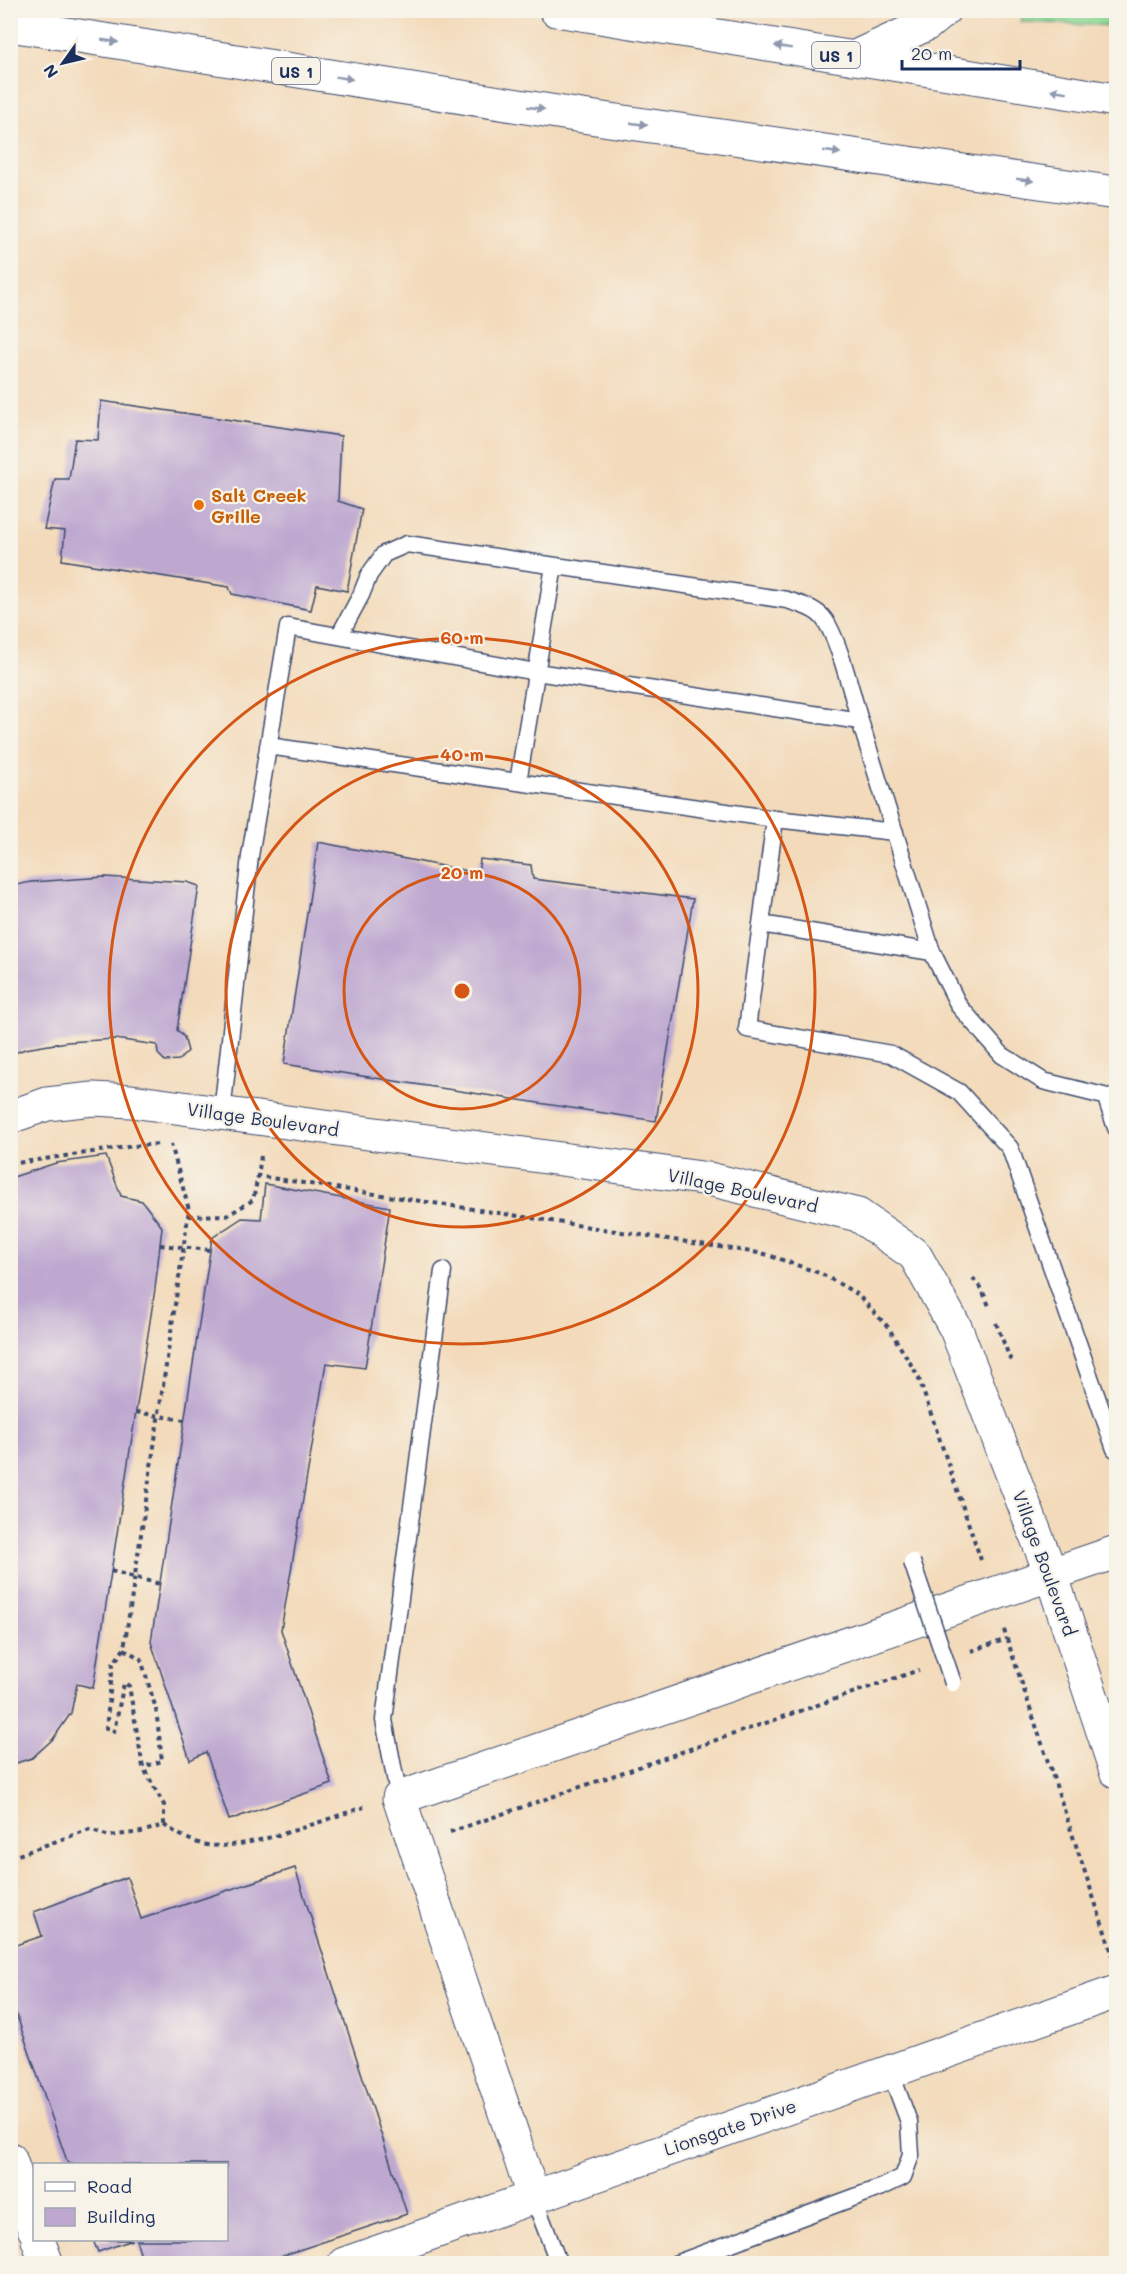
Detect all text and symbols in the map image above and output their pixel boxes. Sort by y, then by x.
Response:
north arrow [33,33,93,93]
scale bar [902,33,1020,71]
one-way arrow [100,37,119,46]
text: 20 m [911,41,952,65]
one-way arrow [774,42,793,51]
road number: US 1 [812,42,860,68]
road number: US 1 [272,58,320,84]
text: N [38,61,62,83]
one-way arrow [335,74,354,83]
one-way arrow [1049,86,1068,95]
one-way arrow [527,104,546,113]
one-way arrow [630,119,649,128]
one-way arrow [823,147,842,156]
one-way arrow [1016,175,1035,184]
place label: Salt Creek Grille [211,483,307,528]
marker: Salt Creek Grille [192,498,206,512]
text: 60 m [440,625,484,649]
text: 40 m [440,742,484,766]
text: 20 m [441,860,483,884]
centre of rings [452,981,472,1001]
street label: Village Boulevard [185,1096,341,1142]
street label: Village Boulevard [666,1162,820,1218]
street label: Village Boulevard [1008,1487,1082,1639]
street label: Lionsgate Drive [661,2093,799,2161]
legend [33,2163,228,2241]
text: Road [87,2174,132,2198]
text: Building [87,2204,155,2228]

